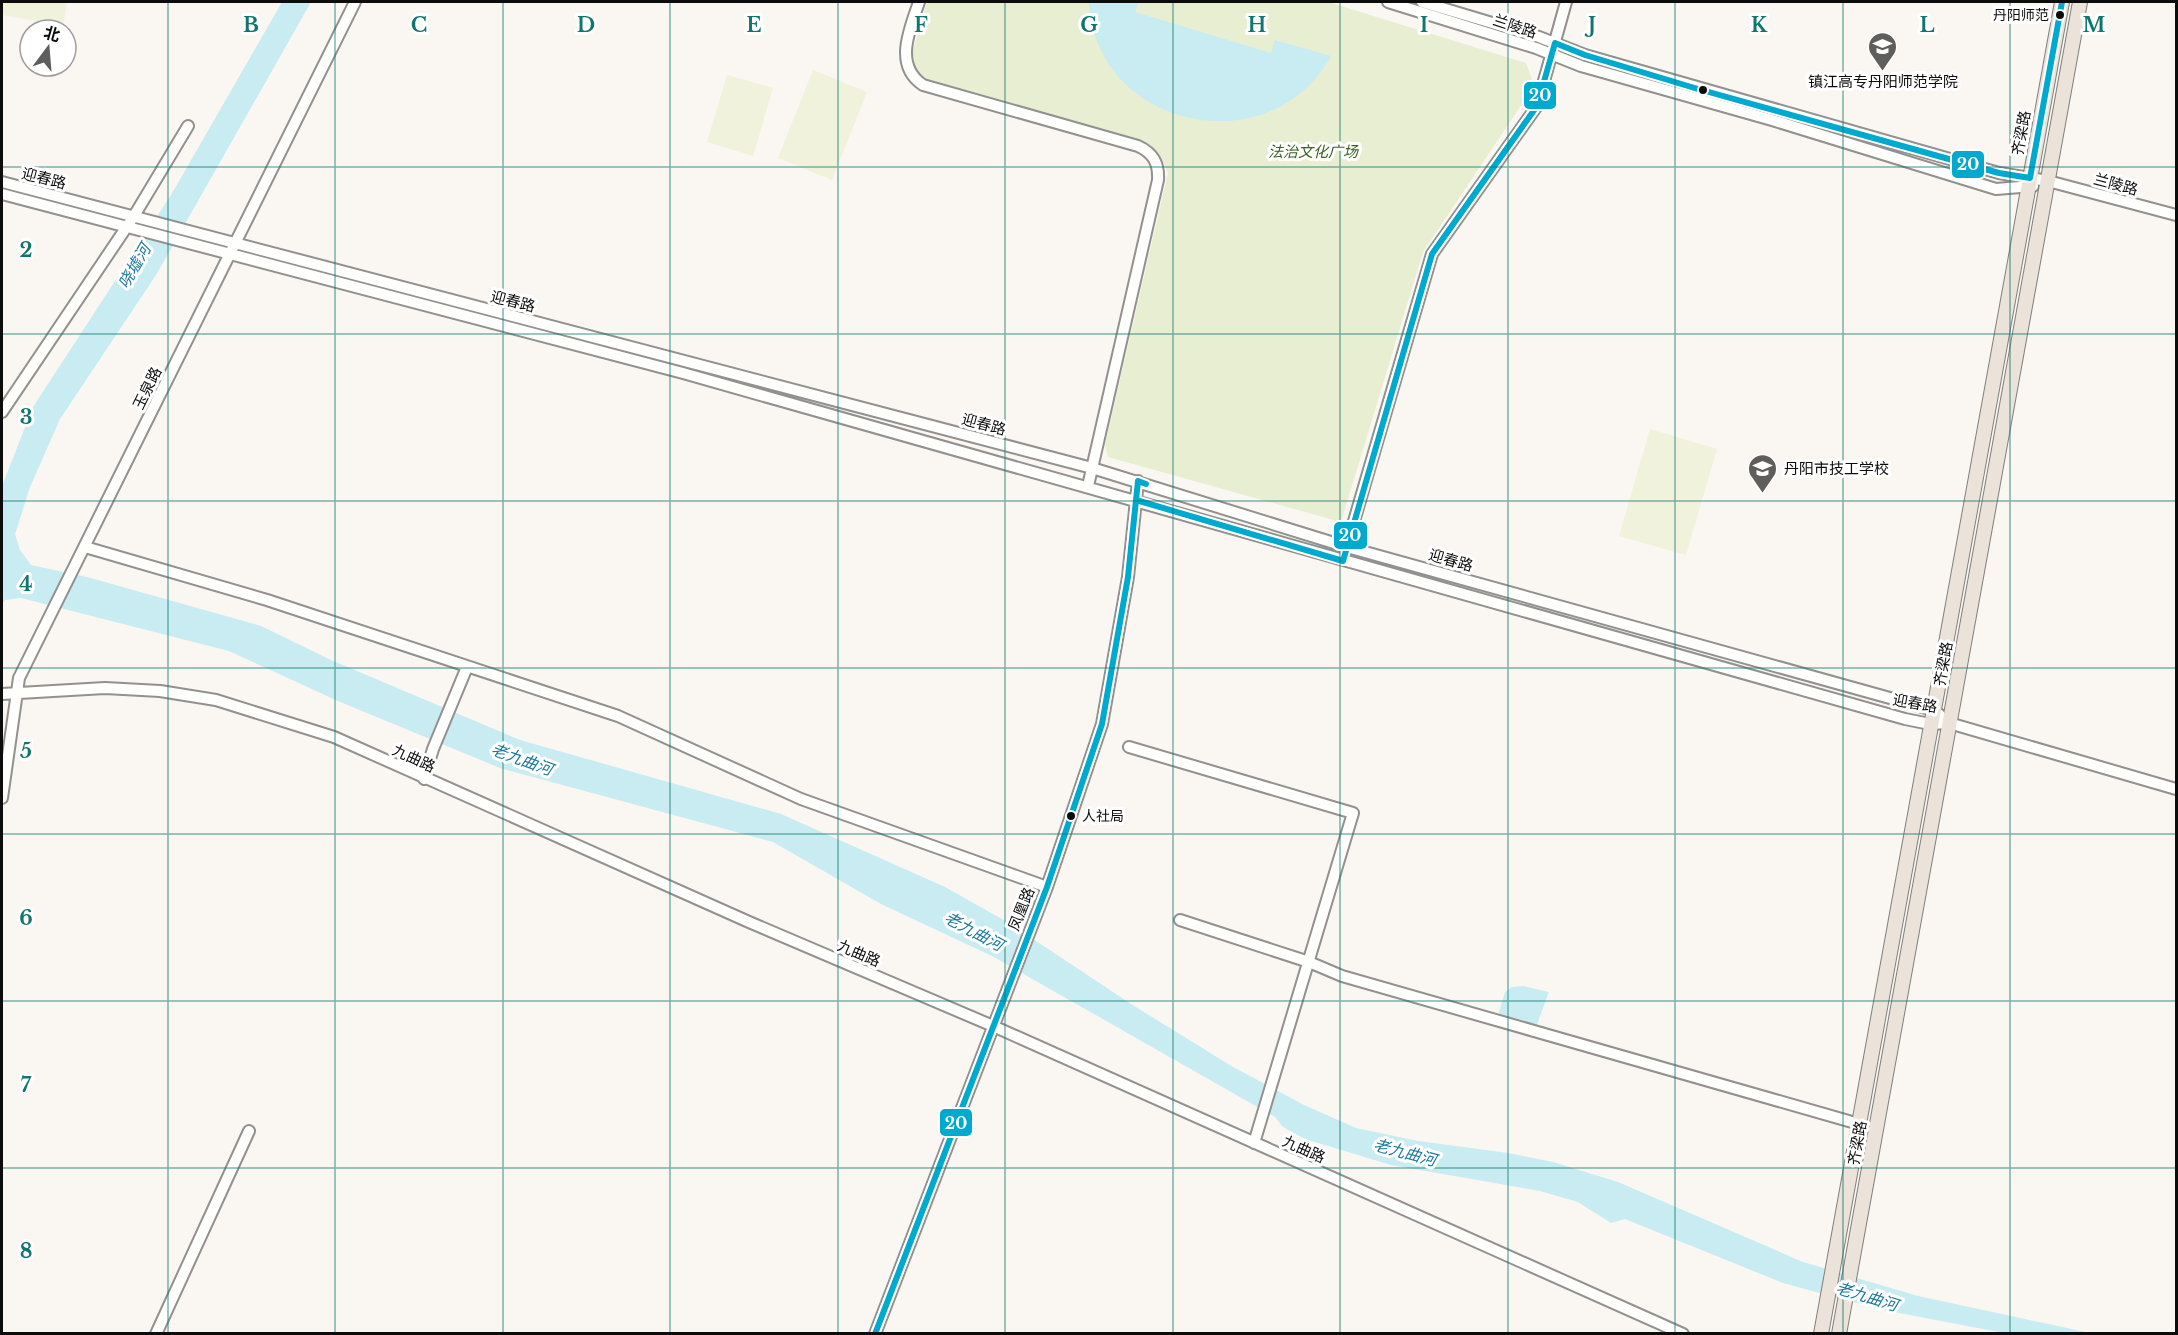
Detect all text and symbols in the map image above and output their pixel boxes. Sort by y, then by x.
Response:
place label: 丹阳师范 [1993,6,2049,24]
marker: 丹阳师范 [2054,9,2066,21]
street label: 兰陵路 [1491,10,1539,42]
text: B [243,13,259,37]
text: C [411,13,427,37]
text: D [577,13,595,37]
text: E [746,13,762,37]
text: F [914,13,928,37]
text: G [1080,13,1098,37]
text: H [1248,13,1267,37]
text: I [1420,13,1428,37]
text: J [1584,13,1596,37]
text: K [1751,13,1768,37]
text: L [1919,13,1935,37]
text: M [2083,13,2106,37]
north arrow [18,18,78,78]
text: 北 [42,22,63,45]
school or university icon: 镇江高专丹阳师范学院 [1867,30,1899,72]
place label: 镇江高专丹阳师范学院 [1808,72,1958,91]
line badge: 20 [1523,81,1557,110]
unlabelled marker [1697,84,1709,96]
text: 20 [1529,85,1551,105]
street label: 齐梁路 [2008,109,2034,157]
park label: 法治文化广场 [1268,142,1360,161]
line badge: 20 [1951,150,1985,179]
text: 20 [1957,154,1979,174]
street label: 迎春路 [20,163,68,193]
street label: 兰陵路 [2092,169,2140,199]
text: 2 [19,238,33,262]
water label: 哓墟河 [113,238,156,292]
street label: 迎春路 [489,286,537,316]
street label: 玉泉路 [129,364,165,412]
text: 3 [20,405,32,429]
street label: 迎春路 [960,409,1008,439]
school or university icon: 丹阳市技工学校 [1747,452,1779,494]
place label: 丹阳市技工学校 [1784,459,1889,478]
line badge: 20 [1333,521,1368,550]
text: 20 [1339,525,1361,545]
street label: 迎春路 [1427,545,1475,575]
text: 4 [19,572,33,596]
street label: 齐梁路 [1930,640,1956,688]
street label: 迎春路 [1891,690,1939,716]
text: 5 [20,739,32,763]
water label: 老九曲河 [489,739,558,780]
street label: 九曲路 [390,740,438,776]
place label: 人社局 [1082,807,1124,825]
marker: 人社局 [1065,810,1077,822]
street label: 凤凰路 [1004,885,1038,933]
text: 6 [19,906,33,930]
water label: 老九曲河 [941,907,1010,956]
street label: 九曲路 [835,935,883,971]
text: 7 [21,1073,32,1097]
line badge: 20 [939,1108,973,1137]
text: 20 [945,1113,967,1133]
street label: 齐梁路 [1844,1119,1870,1167]
street label: 九曲路 [1280,1131,1328,1167]
water label: 老九曲河 [1371,1134,1441,1171]
text: 8 [20,1239,32,1263]
water label: 老九曲河 [1833,1277,1903,1316]

